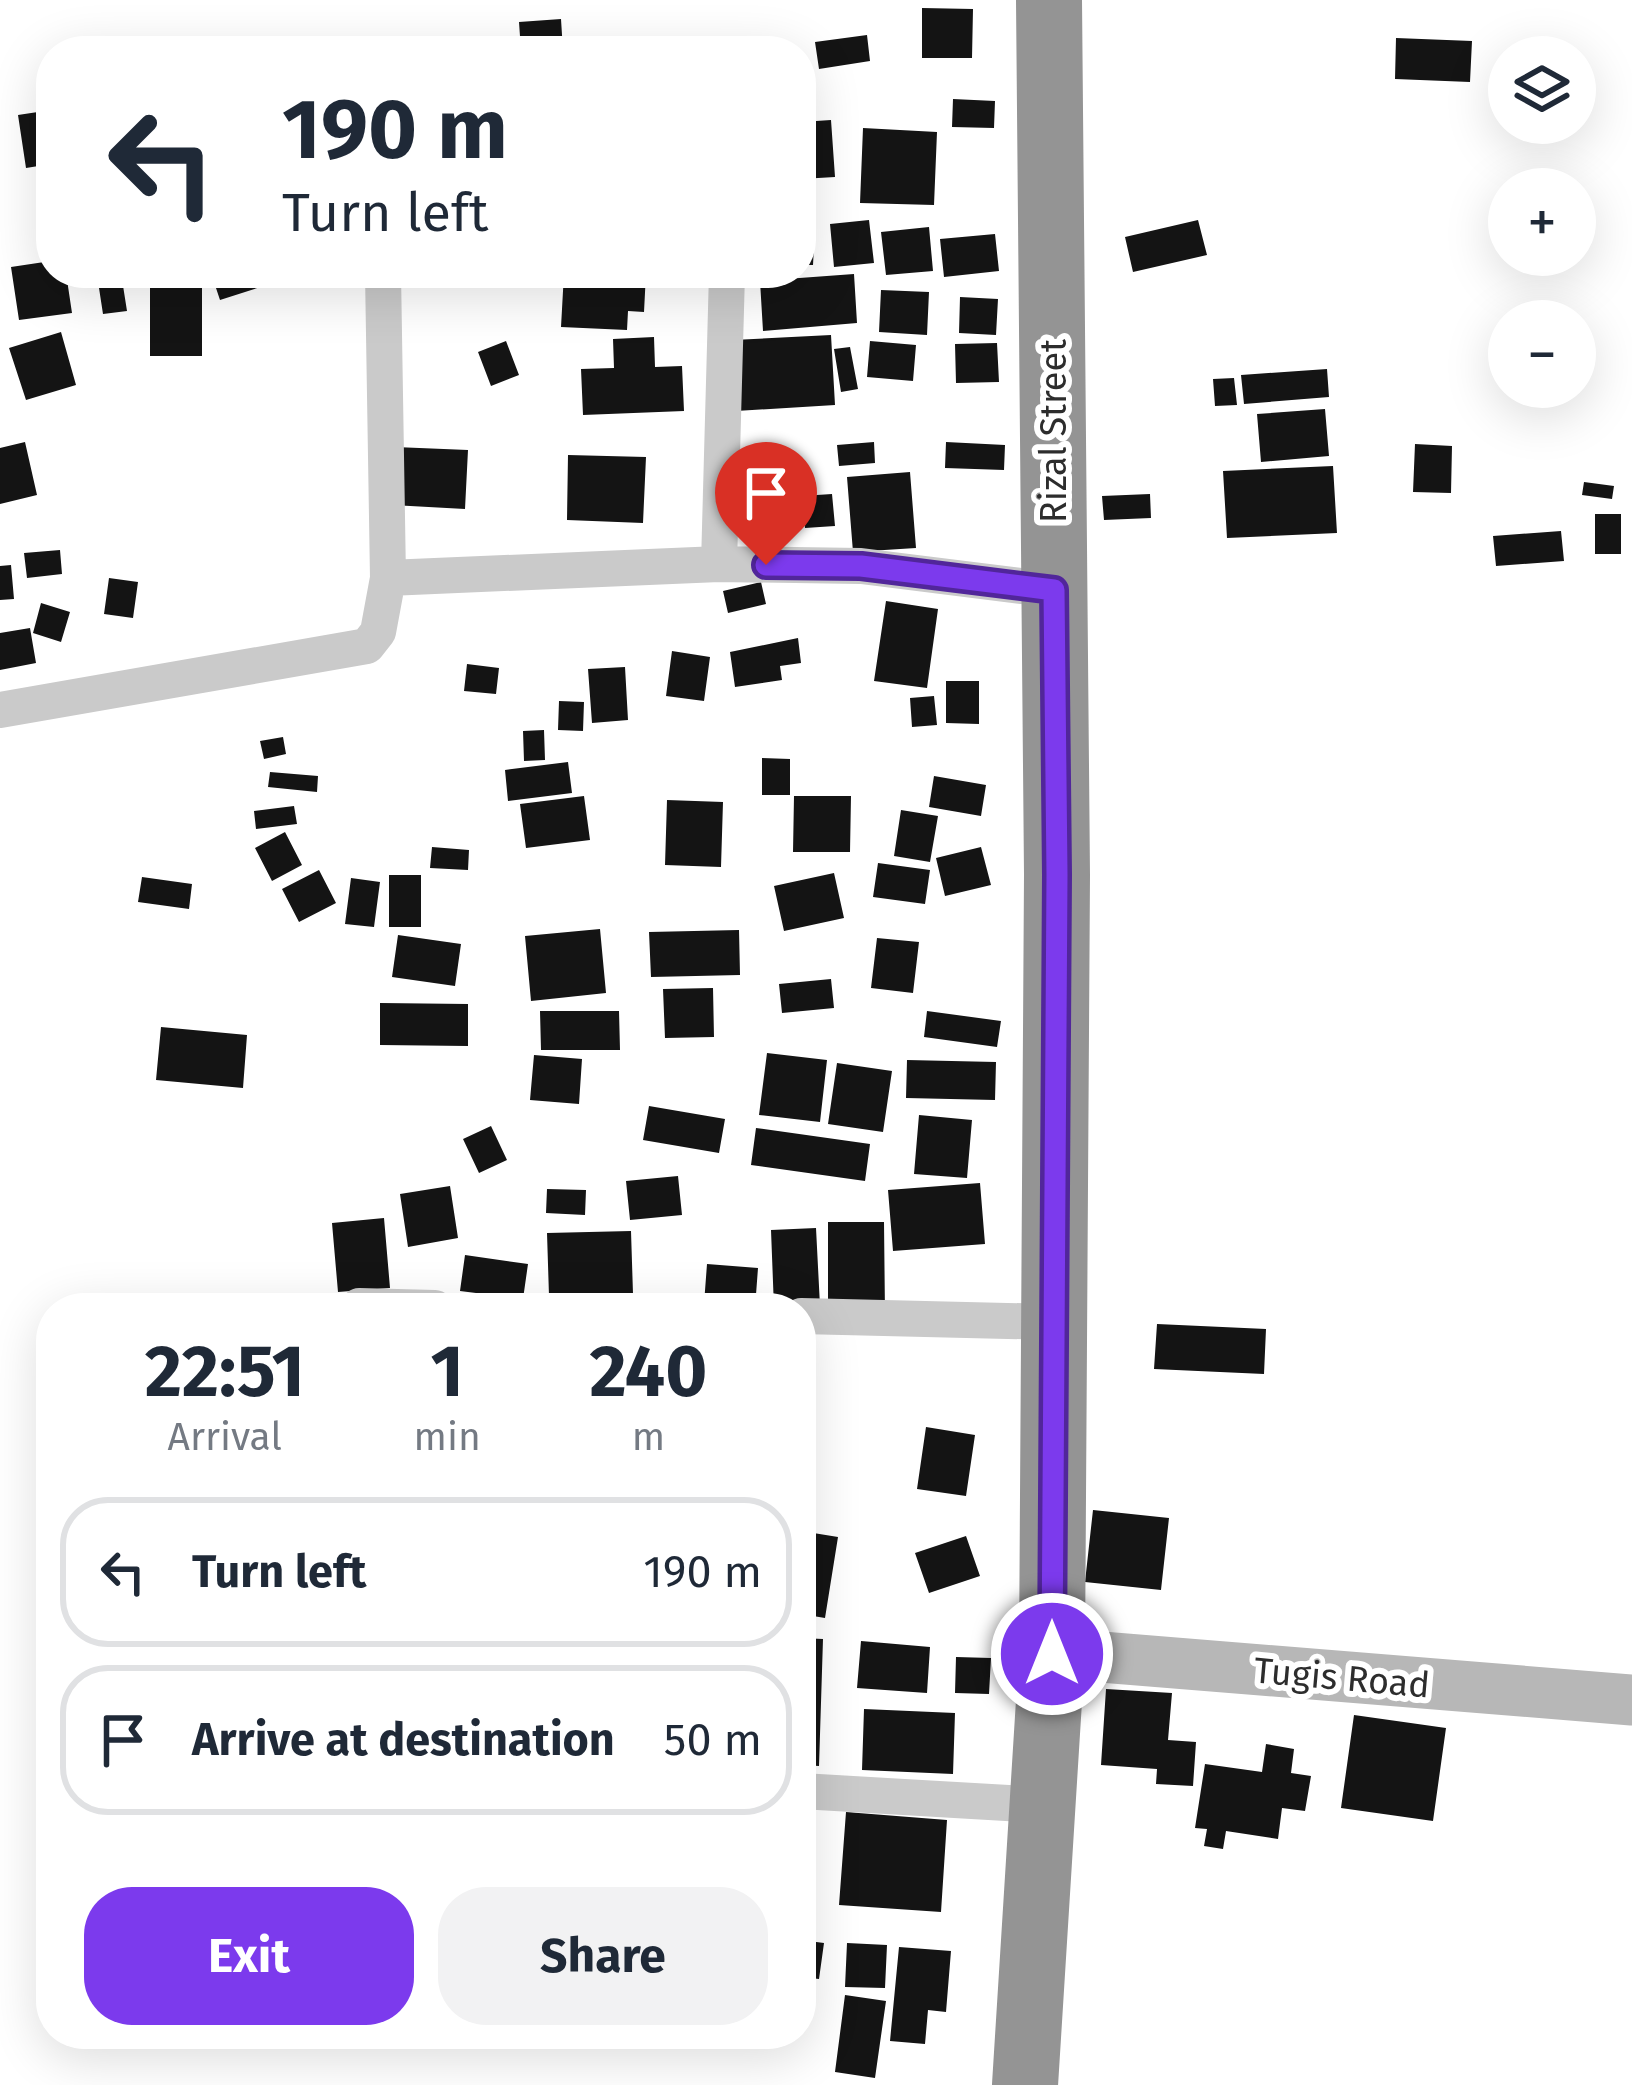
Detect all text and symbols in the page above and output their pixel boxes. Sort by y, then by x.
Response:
map controls [1488,36,1596,408]
button: layers [1488,36,1596,144]
text: 190 m [282,79,508,180]
icon: left [84,84,240,240]
button: + [1488,168,1596,276]
text: Turn left [282,181,489,245]
button: − [1488,300,1596,408]
street label: Rizal Street [1032,339,1076,523]
pin [715,442,817,565]
icon: arrive [733,460,799,526]
text: 22:51 [145,1329,305,1415]
text: 1 [430,1329,464,1415]
text: 240 [589,1329,707,1415]
text: Arrival [168,1414,282,1460]
text: min [413,1414,481,1460]
text: m [632,1414,665,1460]
icon: left [90,1539,156,1605]
text: Turn left [192,1545,366,1599]
text: 190 m [643,1545,762,1599]
position arrow [989,1591,1115,1717]
street label: Tugis Road [1252,1648,1432,1708]
icon: arrive [90,1707,156,1773]
text: Arrive at destination [192,1713,615,1767]
text: 50 m [664,1713,762,1767]
button: Exit [84,1887,414,2025]
button: Share [438,1887,768,2025]

